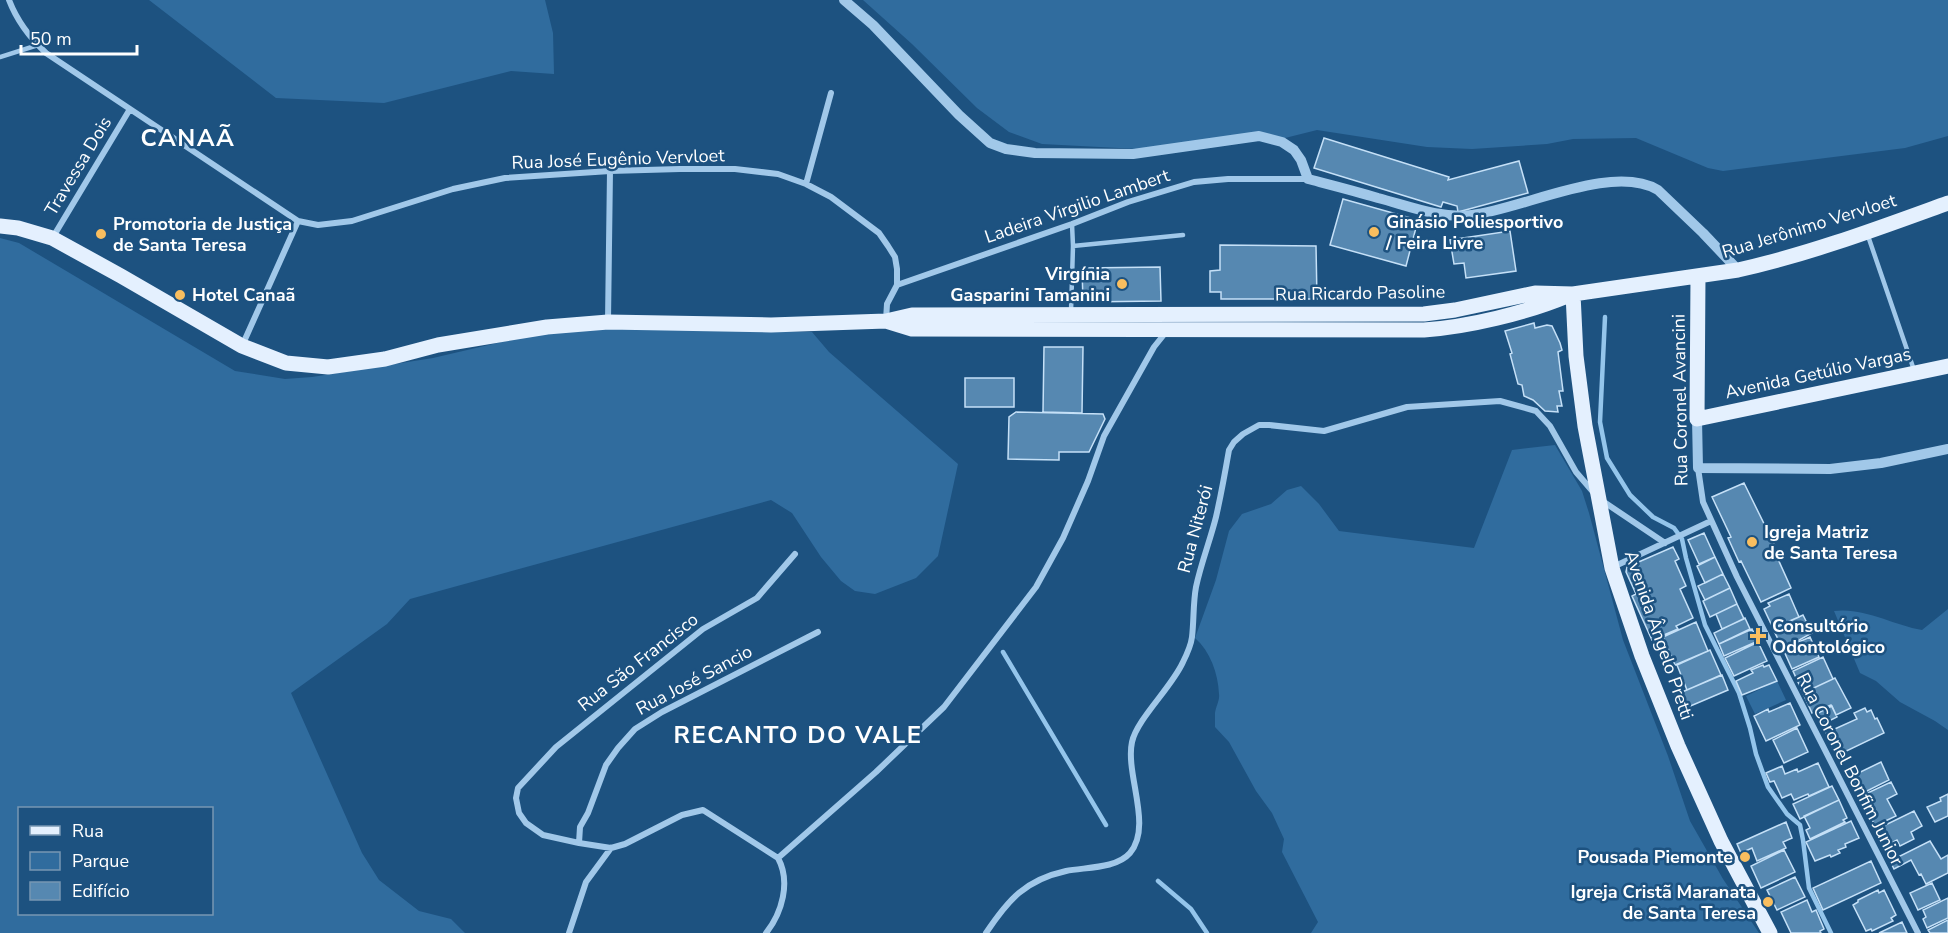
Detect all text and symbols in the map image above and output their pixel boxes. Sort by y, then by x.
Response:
scale bar [21,18,136,56]
text: 50 m [30,27,72,51]
street label: Travessa Dois [39,112,117,220]
district label: CANAÃ [141,122,235,154]
street label: Rua José Eugênio Vervloet [511,143,726,175]
street label: Ladeira Virgilio Lambert [981,163,1173,249]
street label: Rua Jerônimo Vervloet [1719,188,1900,264]
place label: Ginásio Poliesportivo / Feira Livre [1385,210,1563,255]
place label: Promotoria de Justiça de Santa Teresa [113,212,292,257]
marker: Ginásio Poliesportivo / Feira Livre [1367,225,1381,239]
marker: Promotoria de Justiça de Santa Teresa [94,227,108,241]
place label: Virgínia Gasparini Tamanini [950,262,1110,307]
marker: Virgínia Gasparini Tamanini [1115,277,1129,291]
street label: Rua Ricardo Pasoline [1275,280,1445,306]
place label: Hotel Canaã [192,283,295,307]
marker: Hotel Canaã [173,288,187,302]
street label: Rua Coronel Avancini [1666,314,1694,486]
street label: Avenida Getúlio Vargas [1723,342,1913,404]
street label: Rua Niterói [1172,482,1218,576]
place label: Igreja Matriz de Santa Teresa [1764,520,1898,565]
marker: Igreja Matriz de Santa Teresa [1745,535,1759,549]
street label: Avenida Ângelo Pretti [1619,547,1699,723]
street label: Rua São Francisco [573,607,703,717]
place label: Consultório Odontológico [1772,614,1885,659]
marker: Consultório Odontológico [1749,627,1767,645]
street label: Rua José Sancio [632,639,756,721]
street label: Rua Coronel Bonfim Junior [1791,669,1909,870]
district label: RECANTO DO VALE [673,719,923,751]
legend [18,807,213,915]
text: Rua [72,819,104,843]
place label: Pousada Piemonte [1577,845,1733,869]
text: Parque [72,849,129,873]
marker: Pousada Piemonte [1738,850,1752,864]
text: Edifício [72,879,130,903]
place label: Igreja Cristã Maranata de Santa Teresa [1570,880,1756,925]
marker: Igreja Cristã Maranata de Santa Teresa [1761,895,1775,909]

